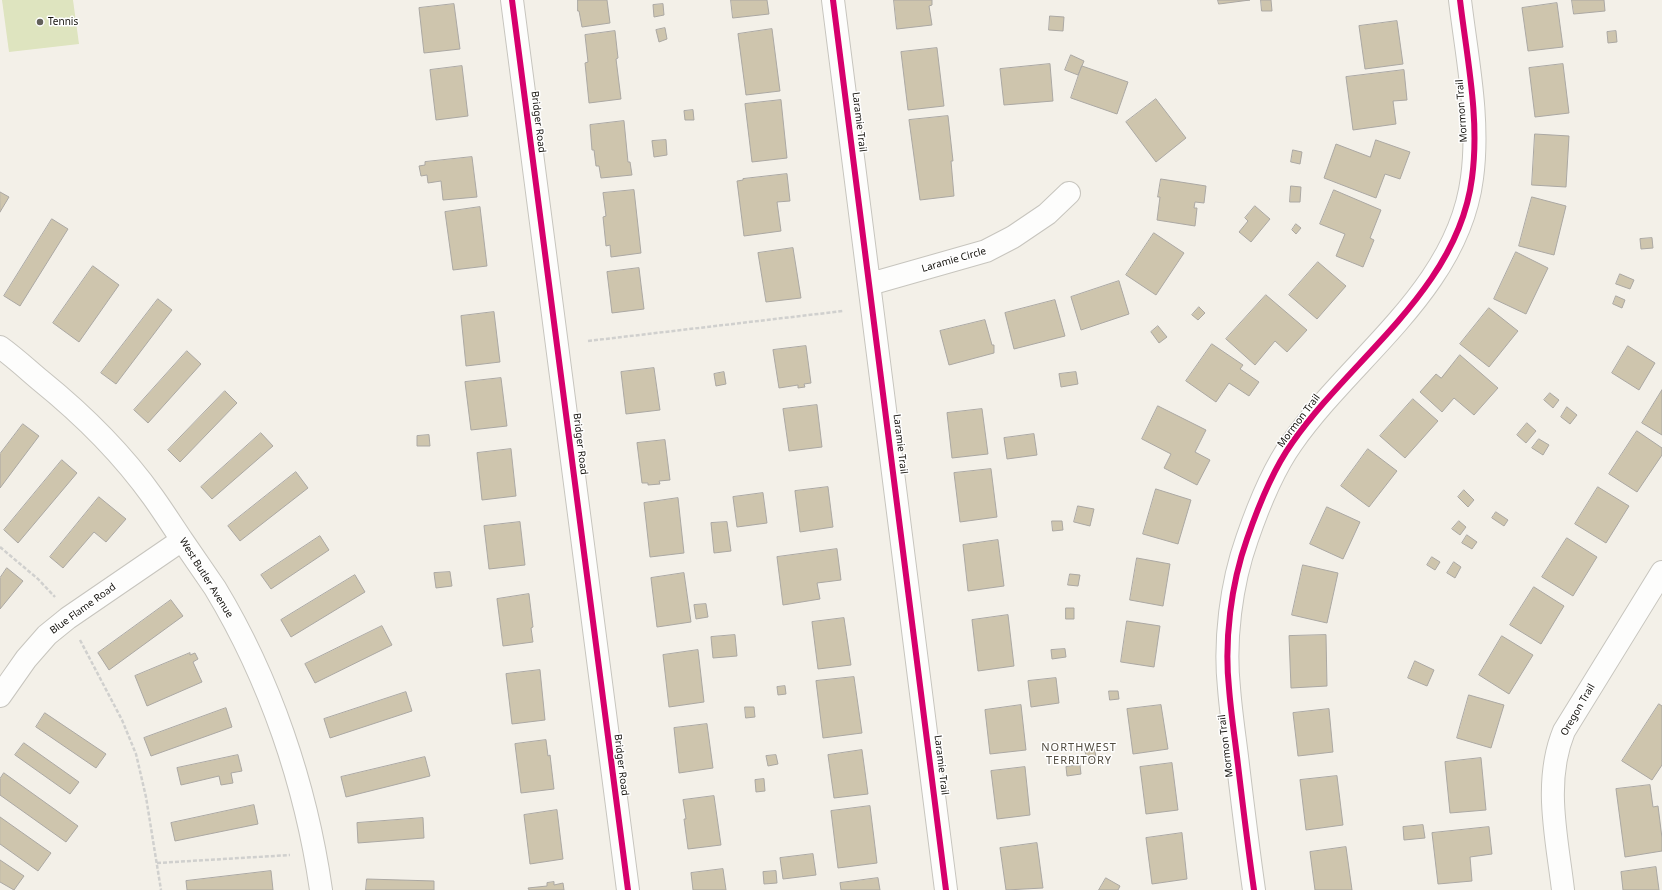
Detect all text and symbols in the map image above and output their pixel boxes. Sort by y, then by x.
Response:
place label: Tennis [48,16,78,28]
marker: Tennis [35,17,45,27]
street label: Mormon Trail [1454,79,1470,143]
street label: Bridger Road [528,91,548,153]
street label: Laramie Trail [849,91,869,153]
street label: Laramie Circle [920,245,988,275]
street label: Mormon Trail [1275,392,1323,450]
street label: Bridger Road [570,413,590,475]
street label: Laramie Trail [890,413,910,475]
street label: West Butler Avenue [177,536,235,620]
street label: Blue Flame Road [48,581,118,637]
street label: Oregon Trail [1558,682,1598,738]
street label: Mormon Trail [1216,714,1236,778]
street label: Bridger Road [611,734,631,796]
street label: Laramie Trail [931,734,951,796]
district label: NORTHWEST TERRITORY [1041,741,1117,767]

